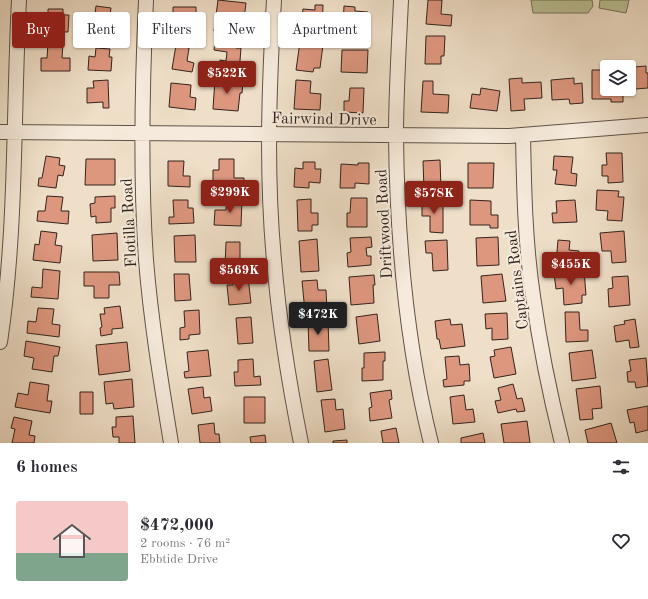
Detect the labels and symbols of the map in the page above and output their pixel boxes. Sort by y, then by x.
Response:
pin: $522K [199,61,255,95]
street label: Fairwind Drive [271,111,377,129]
street label: Driftwood Road [374,168,396,279]
street label: Flotilla Road [120,178,140,268]
pin: $299K [202,180,258,214]
pin: $578K [406,181,462,215]
street label: Captains Road [504,229,532,331]
pin: $455K [543,252,599,286]
pin: $569K [211,258,267,292]
pin: $472K [290,302,346,336]

